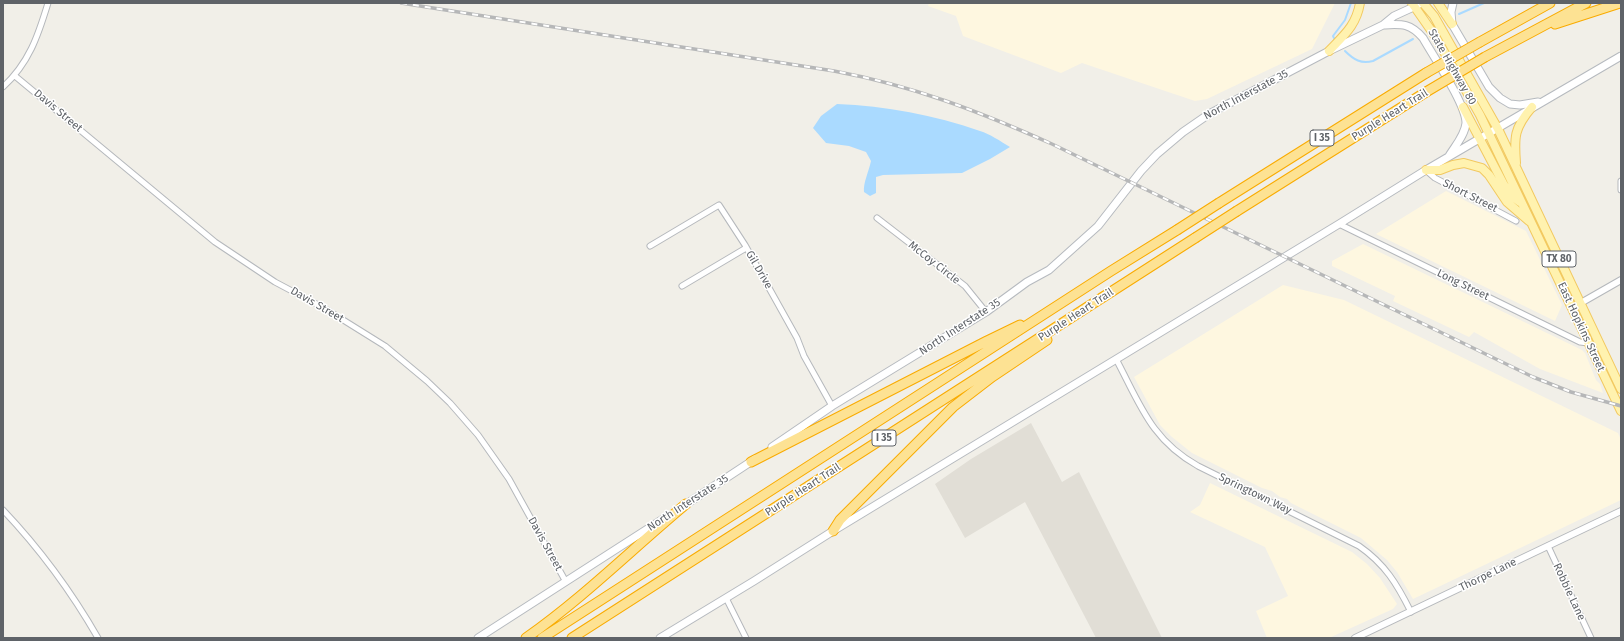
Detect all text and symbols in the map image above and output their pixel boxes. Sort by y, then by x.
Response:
street label: State Highway 80 [1425,27,1479,107]
street label: North Interstate 35 [1201,67,1291,123]
street label: Purple Heart Trail [1349,86,1431,144]
street label: Davis Street [31,87,85,135]
road number: I 35 [1310,130,1334,146]
street label: Short Street [1440,177,1500,215]
street label: McCoy Circle [905,239,963,287]
street label: Gil Drive [743,249,775,291]
road number: TX 80 [1542,251,1576,267]
street label: Long Street [1435,267,1491,303]
street label: East Hopkins Street [1554,280,1608,374]
street label: Davis Street [288,284,346,326]
street label: Purple Heart Trail [1036,286,1116,344]
street label: North Interstate 35 [917,296,1003,358]
road number: I 35 [872,430,896,446]
street label: Purple Heart Trail [763,461,843,519]
street label: Springtown Way [1216,471,1294,517]
street label: North Interstate 35 [645,472,731,534]
street label: Davis Street [525,515,565,573]
street label: Thorpe Lane [1457,555,1519,595]
street label: Robbie Lane [1550,561,1588,623]

